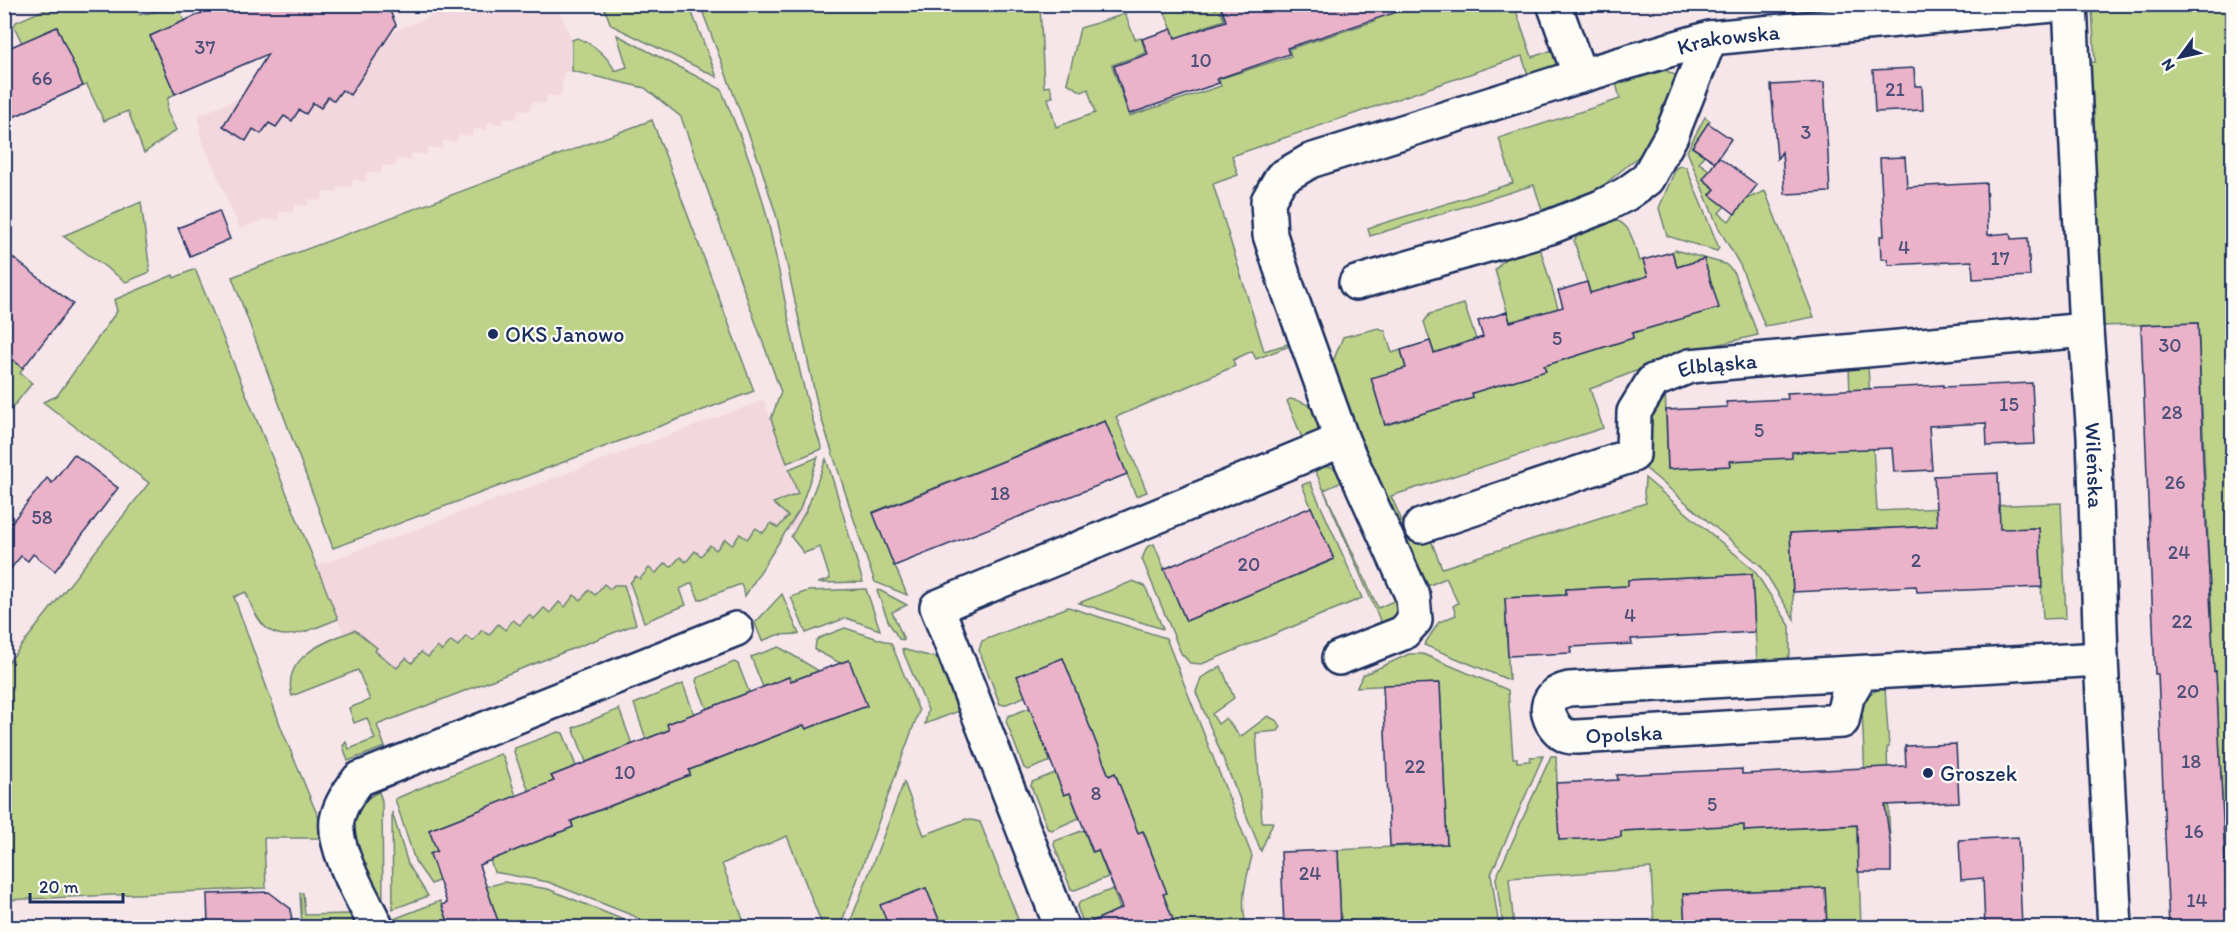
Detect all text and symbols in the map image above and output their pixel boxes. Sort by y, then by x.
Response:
street label: Krakowska [1674,18,1782,60]
north arrow [2150,27,2210,87]
house number: 37 [195,35,215,59]
house number: 10 [1190,48,1212,72]
text: N [2157,55,2179,75]
house number: 66 [31,66,53,90]
house number: 21 [1885,77,1905,101]
house number: 3 [1801,120,1812,144]
house number: 4 [1898,235,1910,259]
house number: 17 [1990,246,2010,270]
place label: OKS Janowo [505,321,624,348]
house number: 5 [1552,326,1562,350]
marker: OKS Janowo [486,327,500,341]
house number: 30 [2158,333,2182,357]
street label: Elbląska [1673,346,1759,383]
house number: 15 [1999,392,2019,416]
house number: 28 [2161,400,2183,424]
house number: 5 [1754,418,1764,442]
street label: Wileńska [2080,421,2110,509]
house number: 26 [2164,470,2186,494]
house number: 18 [990,481,1010,505]
house number: 58 [31,505,53,529]
house number: 24 [2168,540,2190,564]
house number: 2 [1911,548,1922,572]
house number: 20 [1238,552,1260,576]
house number: 4 [1624,603,1636,627]
house number: 22 [2171,609,2193,633]
house number: 20 [2177,679,2199,703]
street label: Opolska [1585,718,1663,750]
house number: 18 [2181,749,2201,773]
house number: 22 [1404,754,1426,778]
house number: 10 [614,760,636,784]
place label: Groszek [1940,760,2018,787]
marker: Groszek [1921,766,1935,780]
house number: 8 [1091,781,1102,805]
house number: 5 [1707,792,1717,816]
house number: 16 [2184,819,2204,843]
house number: 24 [1299,861,1321,885]
scale bar [30,866,123,904]
text: 20 m [39,876,79,898]
house number: 14 [2186,888,2208,912]

